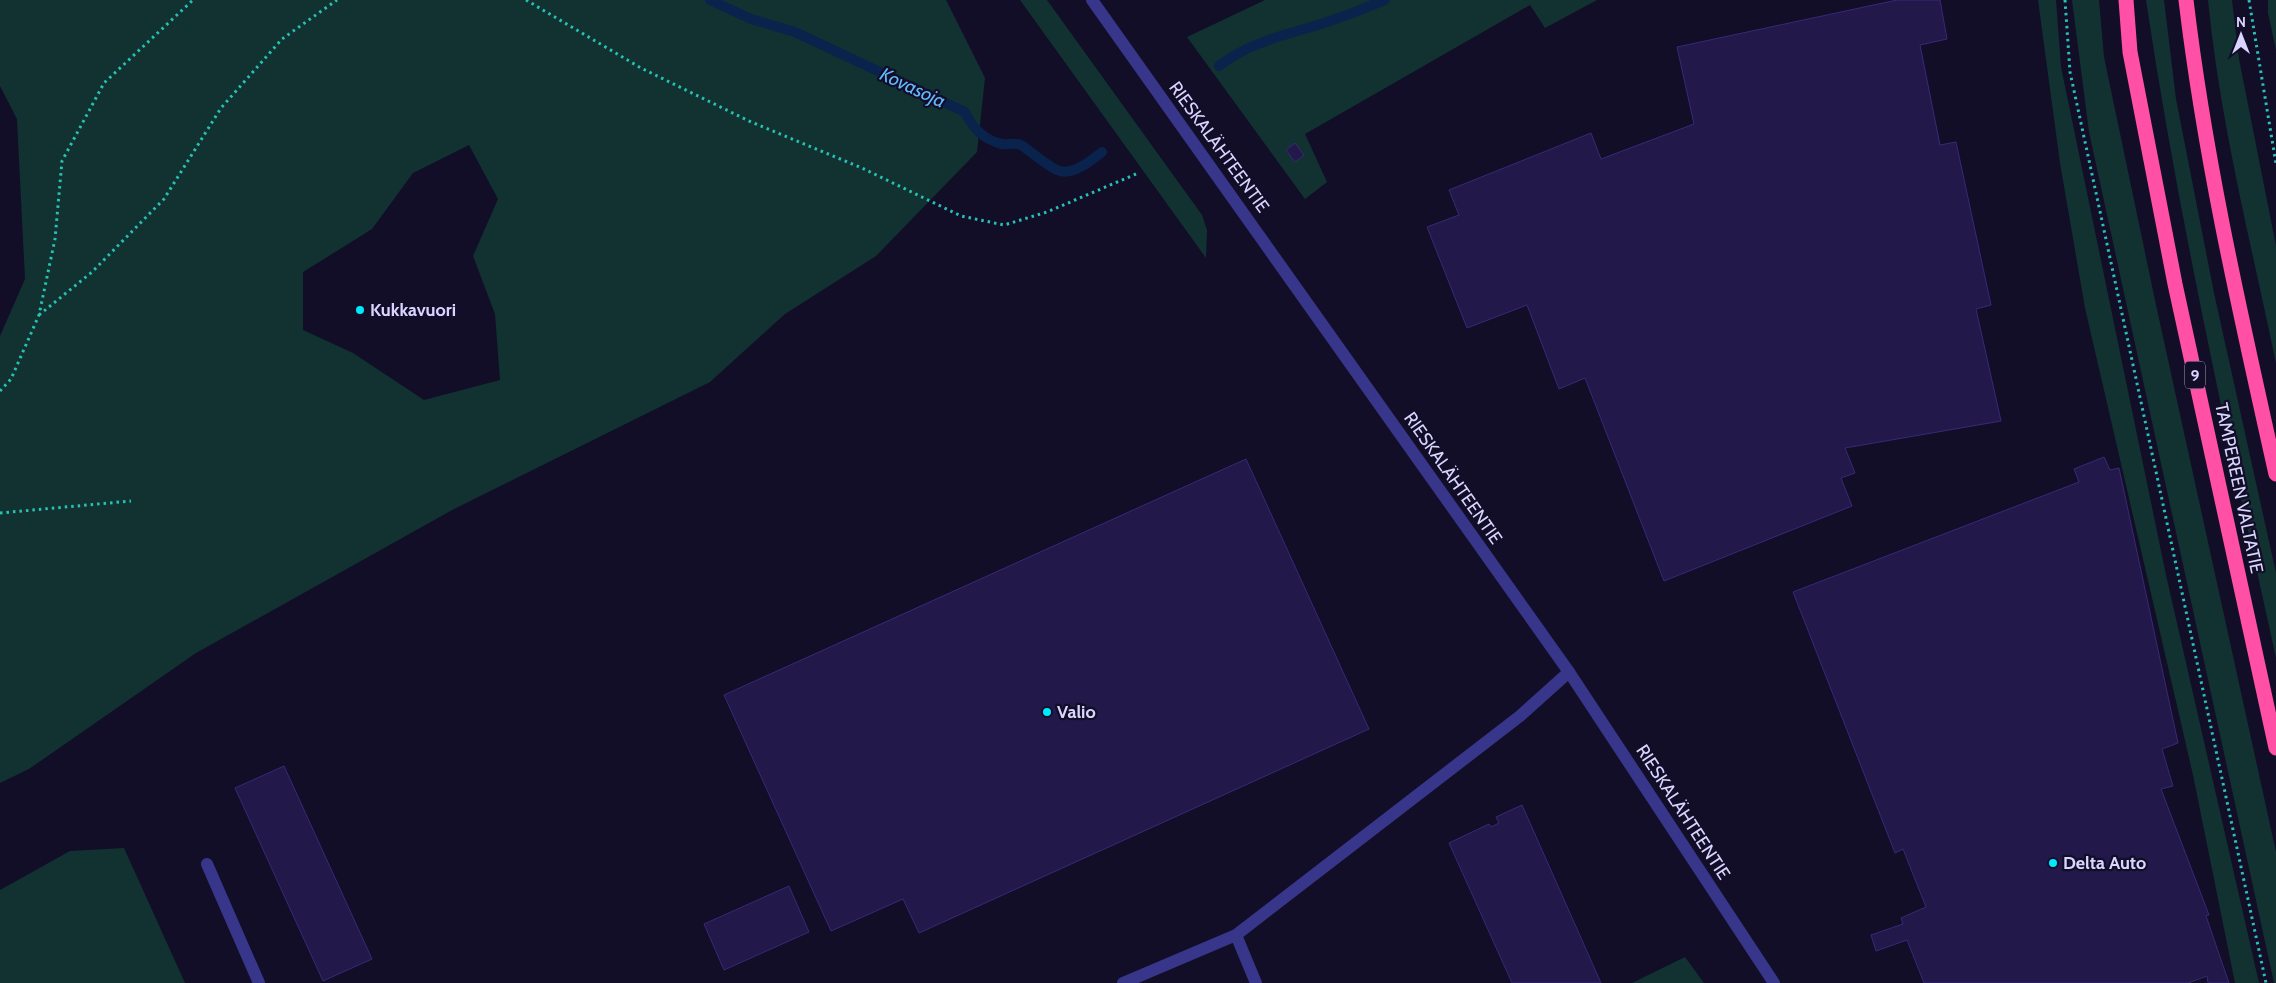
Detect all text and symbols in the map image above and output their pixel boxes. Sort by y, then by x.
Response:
north arrow [2216,10,2266,60]
text: N [2236,13,2246,31]
water label: Kovasoja [876,62,949,113]
street label: RIESKALÄHTEENTIE [1164,77,1274,217]
place label: Kukkavuori [370,299,456,321]
marker: Kukkavuori [354,304,366,316]
road number: 9 [2185,362,2205,388]
street label: TAMPEREEN VALTATIE [2210,401,2268,575]
street label: RIESKALÄHTEENTIE [1399,408,1507,548]
place label: Valio [1057,701,1096,723]
marker: Valio [1041,706,1053,718]
street label: RIESKALÄHTEENTIE [1631,740,1735,884]
place label: Delta Auto [2063,852,2146,874]
marker: Delta Auto [2047,857,2059,869]

